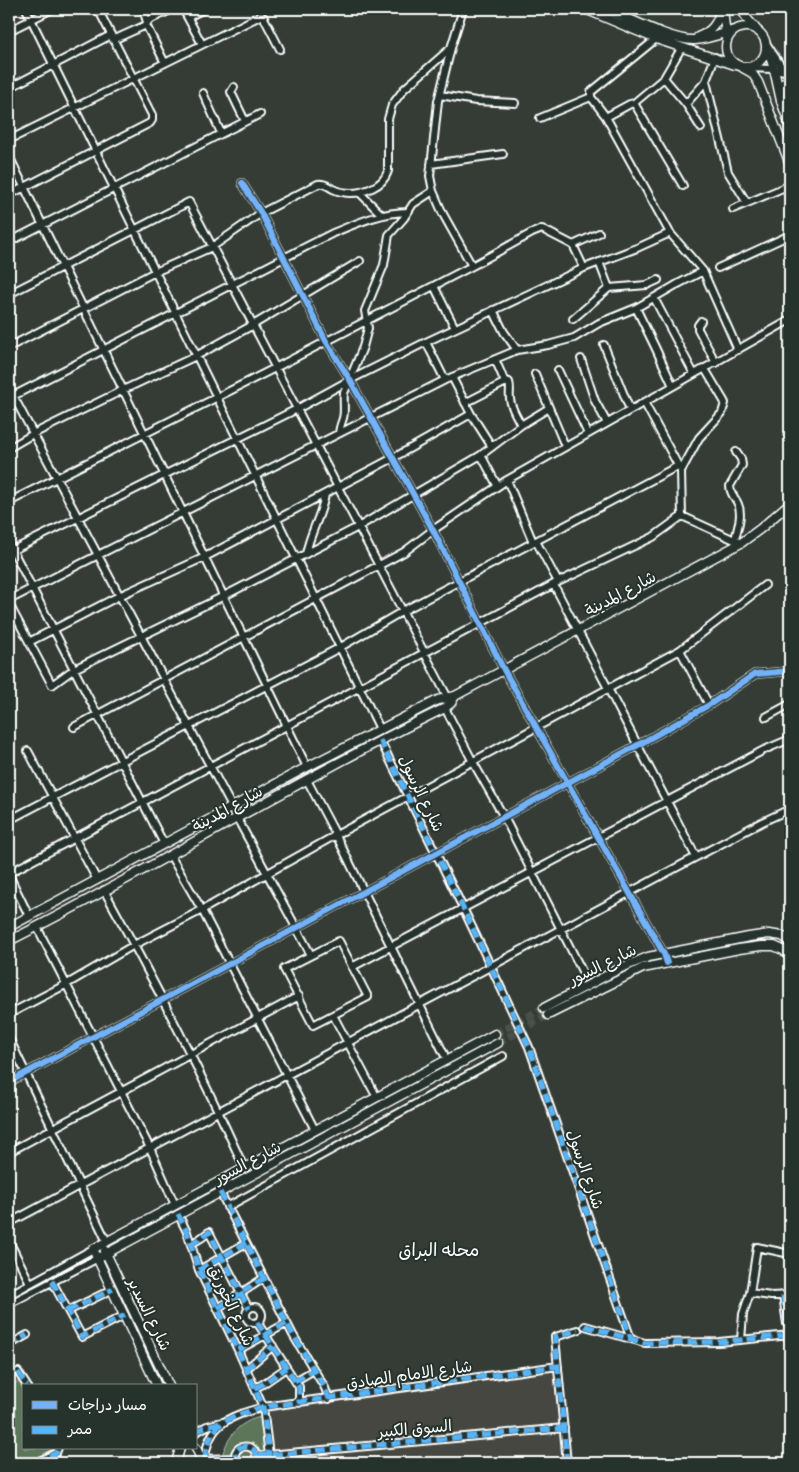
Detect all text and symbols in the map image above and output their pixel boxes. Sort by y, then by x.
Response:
street label: شارع المدينة [582,569,660,623]
street label: شارع الرسول [392,753,446,836]
street label: شارع المدينة [190,783,267,838]
street label: شارع السور [565,943,641,993]
street label: شارع الرسول [560,1128,605,1212]
street label: شارع السور [210,1139,285,1192]
district label: محله البراق [399,1242,479,1263]
street label: شارع الخورنق [202,1263,256,1350]
street label: شارع السدير [120,1274,173,1355]
street label: شارع الامام الصادق [345,1359,474,1396]
legend [22,1384,198,1450]
text: مسار دراجات [68,1398,147,1416]
street label: السوق الكبير [376,1419,453,1444]
text: ممر [66,1422,92,1440]

